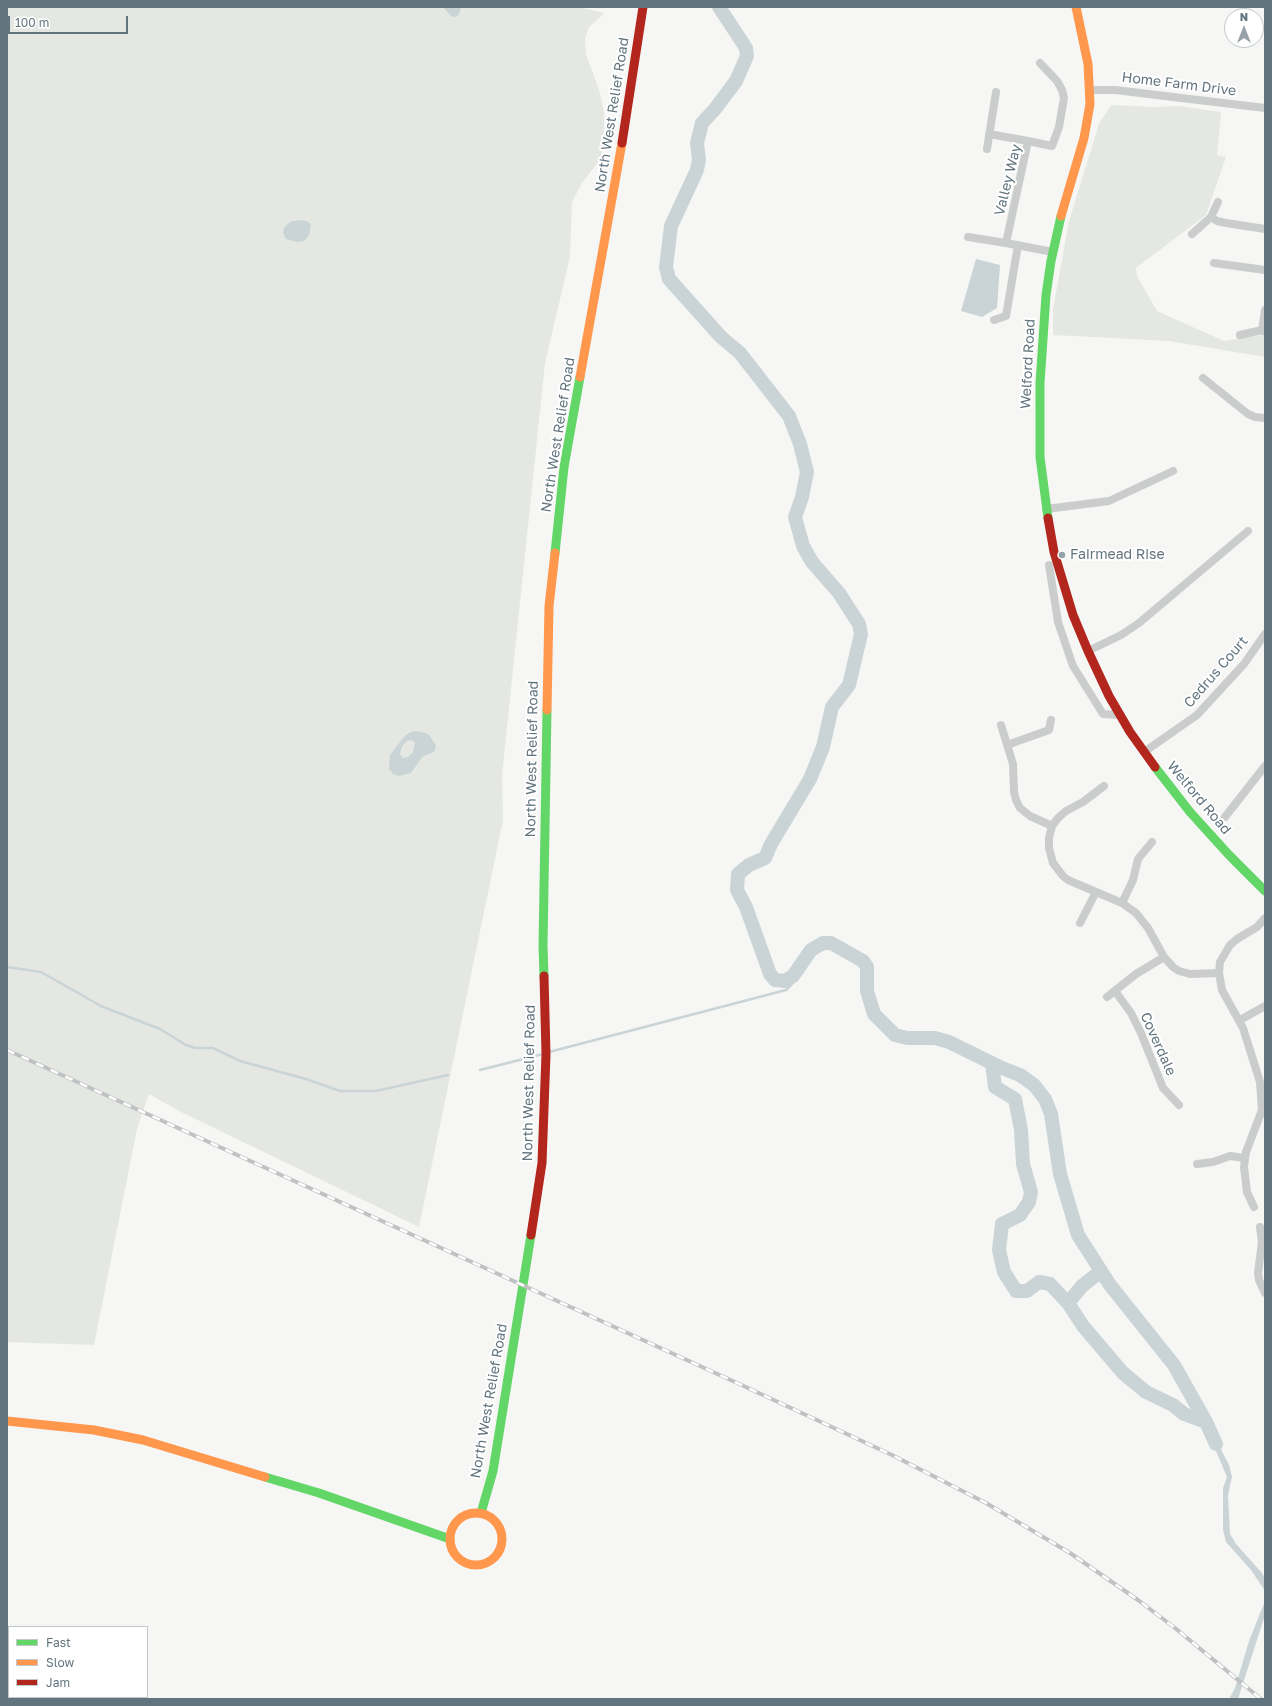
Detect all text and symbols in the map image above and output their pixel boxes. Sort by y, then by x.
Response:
scale bar [10,8,130,34]
north arrow [1224,8,1264,48]
text: N [1240,10,1248,23]
text: 100 m [15,15,49,30]
street label: North West Relief Road [591,36,633,194]
street label: Home Farm Drive [1121,69,1237,99]
street label: Valley Way [991,143,1025,217]
street label: Welford Road [1017,318,1039,410]
street label: North West Relief Road [537,356,579,514]
place label: Fairmead Rise [1070,547,1165,563]
marker: Fairmead Rise [1057,550,1067,560]
street label: Cedrus Court [1181,633,1251,711]
street label: North West Relief Road [522,681,542,837]
street label: Welford Road [1164,758,1234,838]
street label: North West Relief Road [519,1005,539,1161]
street label: Coverdale [1137,1010,1179,1078]
street label: North West Relief Road [467,1322,511,1480]
legend [8,1626,148,1698]
text: Fast [46,1635,71,1650]
text: Slow [46,1655,74,1670]
text: Jam [46,1675,70,1690]

